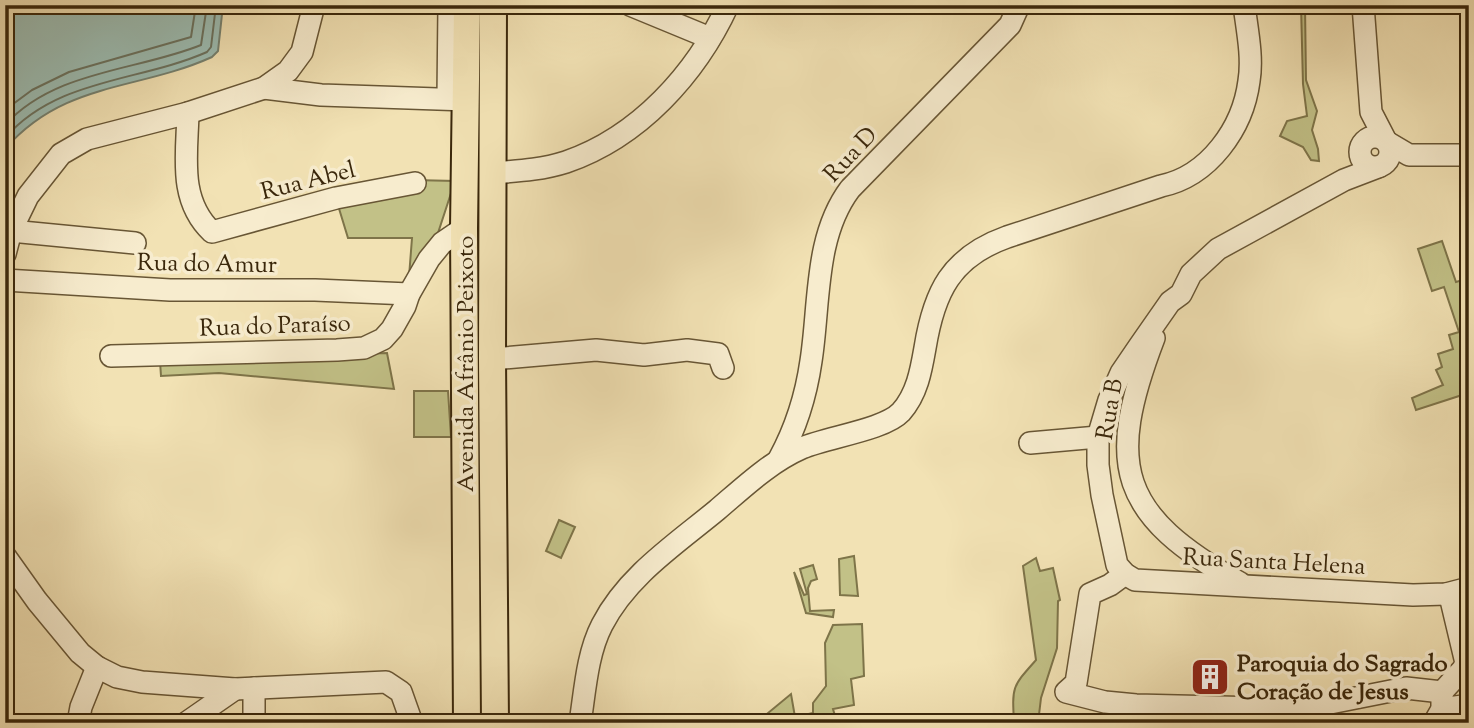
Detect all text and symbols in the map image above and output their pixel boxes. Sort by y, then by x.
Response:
street label: Rua D [817,120,886,191]
street label: Rua Abel [257,154,360,210]
street label: Avenida Afrânio Peixoto [450,236,484,492]
street label: Rua do Amur [137,247,277,283]
street label: Rua do Paraíso [199,307,351,347]
street label: Rua B [1089,376,1133,443]
street label: Rua Santa Helena [1182,541,1366,585]
place label: Paroquia do Sagrado Coração de Jesus [1237,648,1448,710]
building icon: Paroquia do Sagrado Coração de Jesus [1189,656,1231,698]

